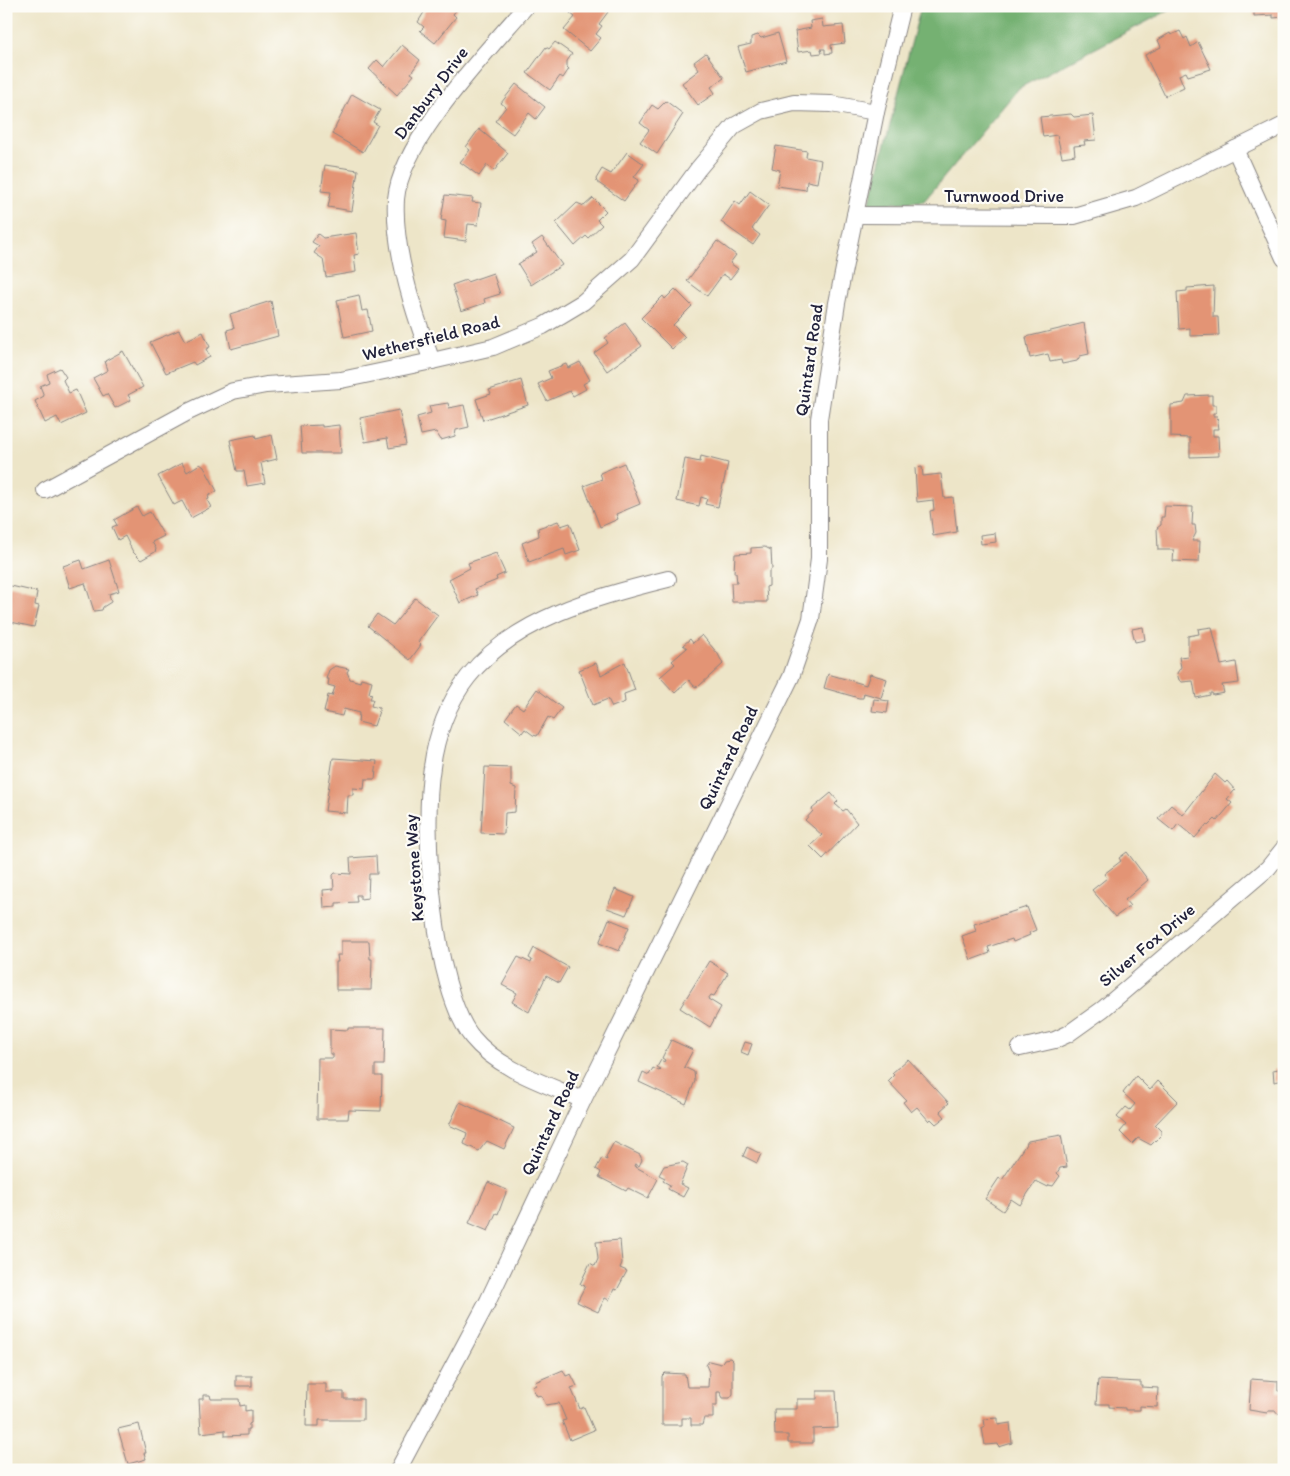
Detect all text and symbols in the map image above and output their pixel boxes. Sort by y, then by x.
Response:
street label: Danbury Drive [389,42,473,144]
street label: Turnwood Drive [944,185,1064,207]
street label: Quintard Road [790,302,828,418]
street label: Wethersfield Road [360,310,502,366]
street label: Quintard Road [693,702,763,814]
street label: Keystone Way [399,813,429,923]
street label: Silver Fox Drive [1094,898,1200,992]
street label: Quintard Road [516,1067,584,1179]

